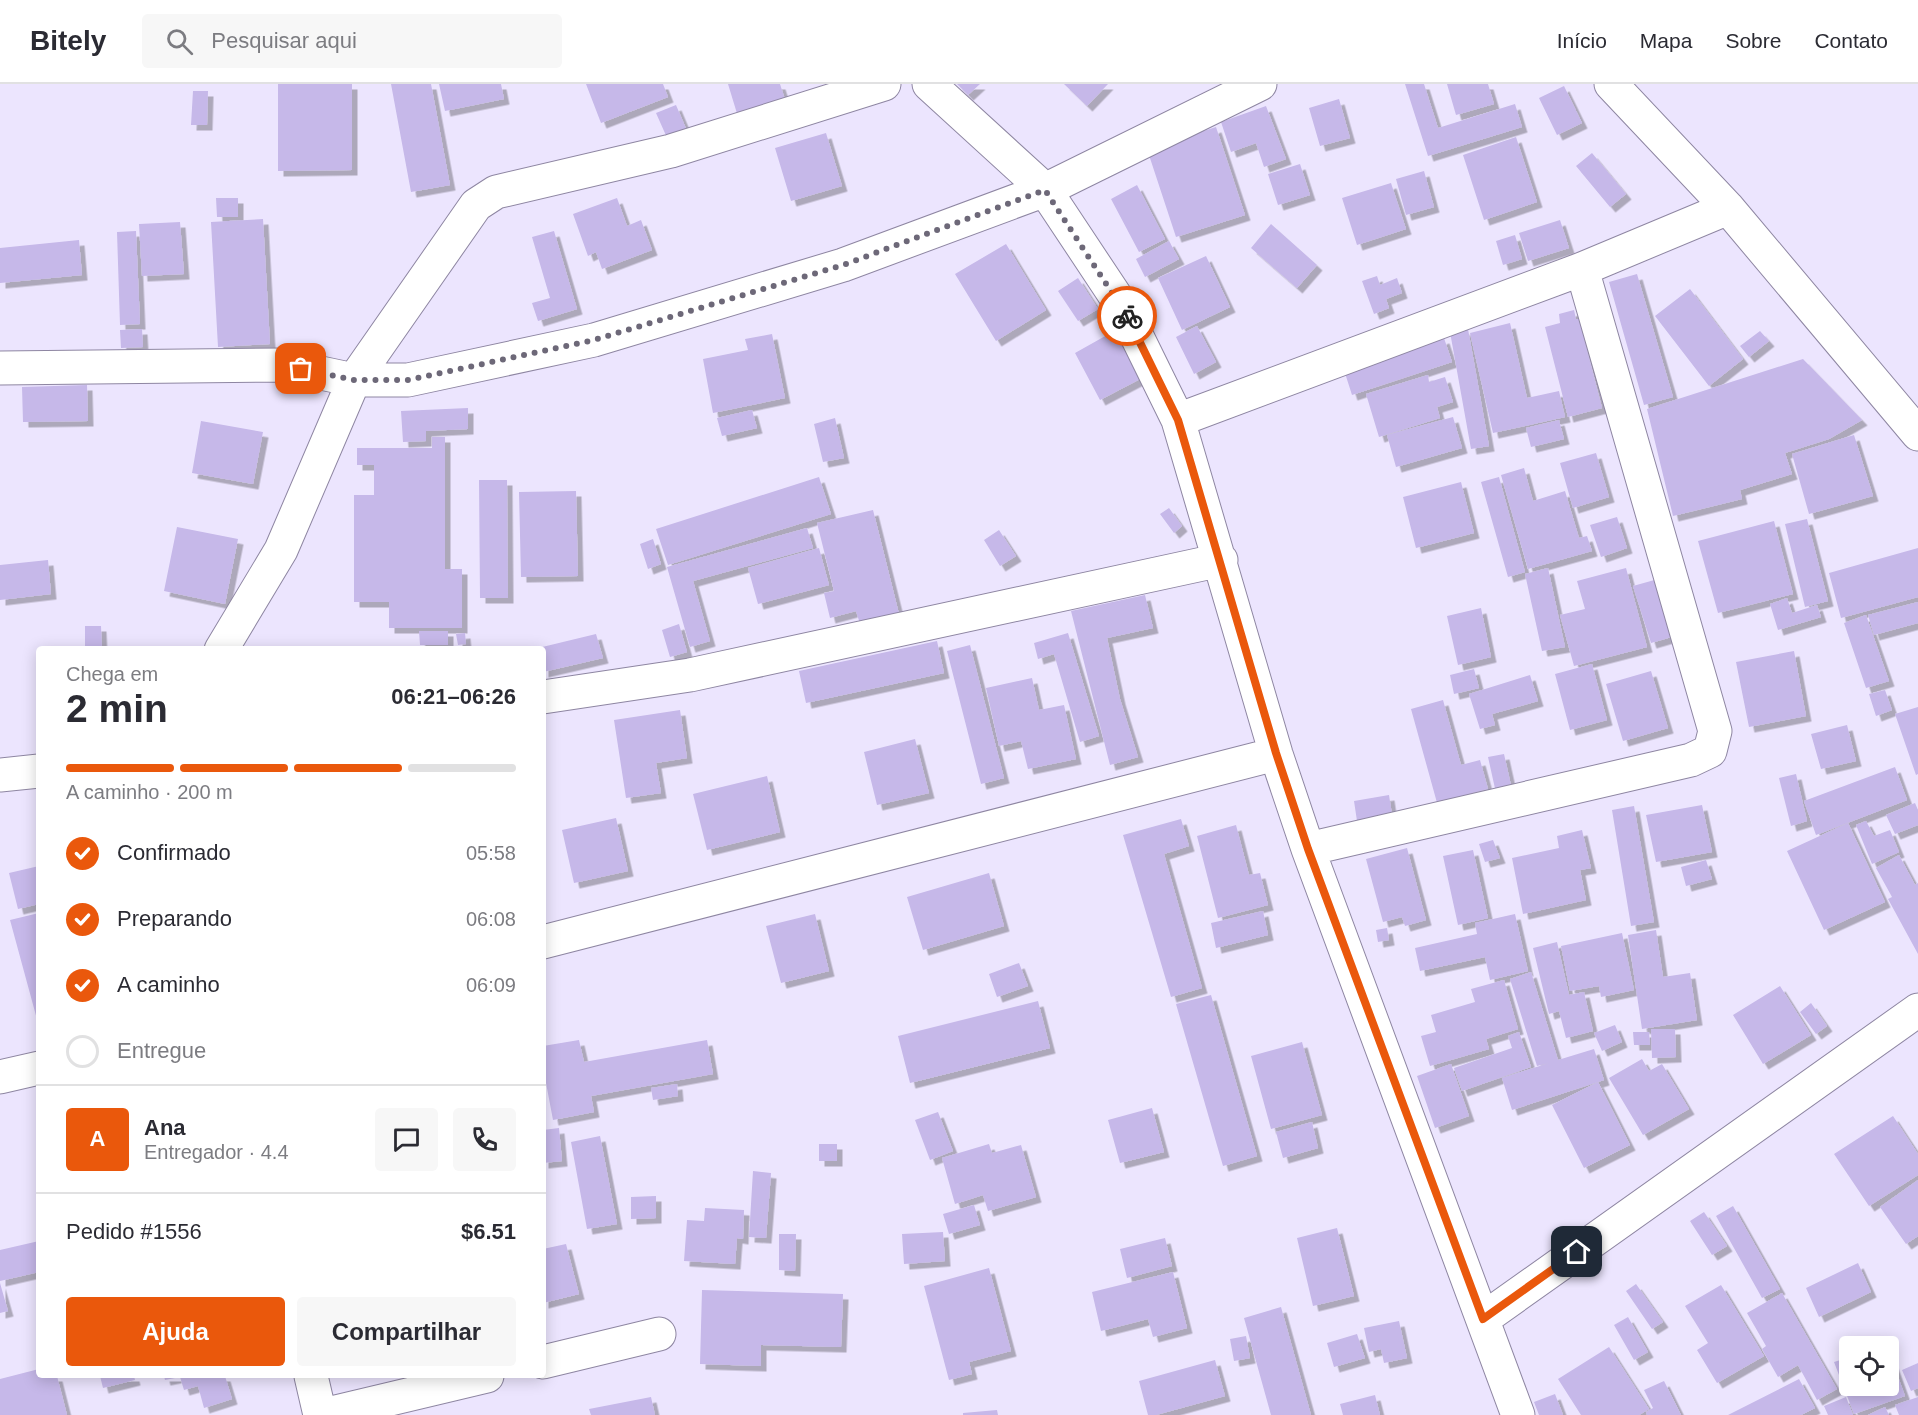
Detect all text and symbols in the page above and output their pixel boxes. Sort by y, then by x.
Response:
search box [142,14,562,68]
text: Bitely [30,25,106,56]
icon: search [163,25,196,58]
text: Pesquisar aqui [211,28,357,53]
text: Início [1557,29,1607,52]
text: Mapa [1640,29,1692,52]
text: Sobre [1725,29,1781,52]
text: Contato [1814,29,1888,52]
courier [1097,286,1157,346]
icon: bike [1111,300,1144,333]
pin [275,343,326,394]
icon: bag [284,352,317,385]
text: Chega em [66,663,158,685]
text: 06:21–06:26 [391,684,516,709]
text: 2 min [66,687,168,730]
text: A caminho · 200 m [66,781,233,803]
icon: check [66,837,99,870]
text: Confirmado [117,840,231,865]
text: 05:58 [466,842,516,864]
icon: check [66,903,99,936]
text: Preparando [117,906,232,931]
text: 06:08 [466,908,516,930]
icon: check [66,969,99,1002]
text: A caminho [117,972,220,997]
text: 06:09 [466,974,516,996]
text: Entregue [117,1038,206,1063]
button: chat [375,1108,438,1171]
button: phone [453,1108,516,1171]
text: Ana [144,1115,186,1140]
text: A [90,1126,105,1151]
text: Entregador · 4.4 [144,1141,289,1163]
text: Pedido #1556 [66,1219,202,1244]
text: $6.51 [461,1219,516,1244]
pin [1551,1226,1602,1277]
icon: home [1560,1235,1593,1268]
button: Ajuda [66,1297,285,1366]
button: Compartilhar [297,1297,516,1366]
map controls [1839,1336,1899,1396]
button: locate [1839,1336,1899,1396]

